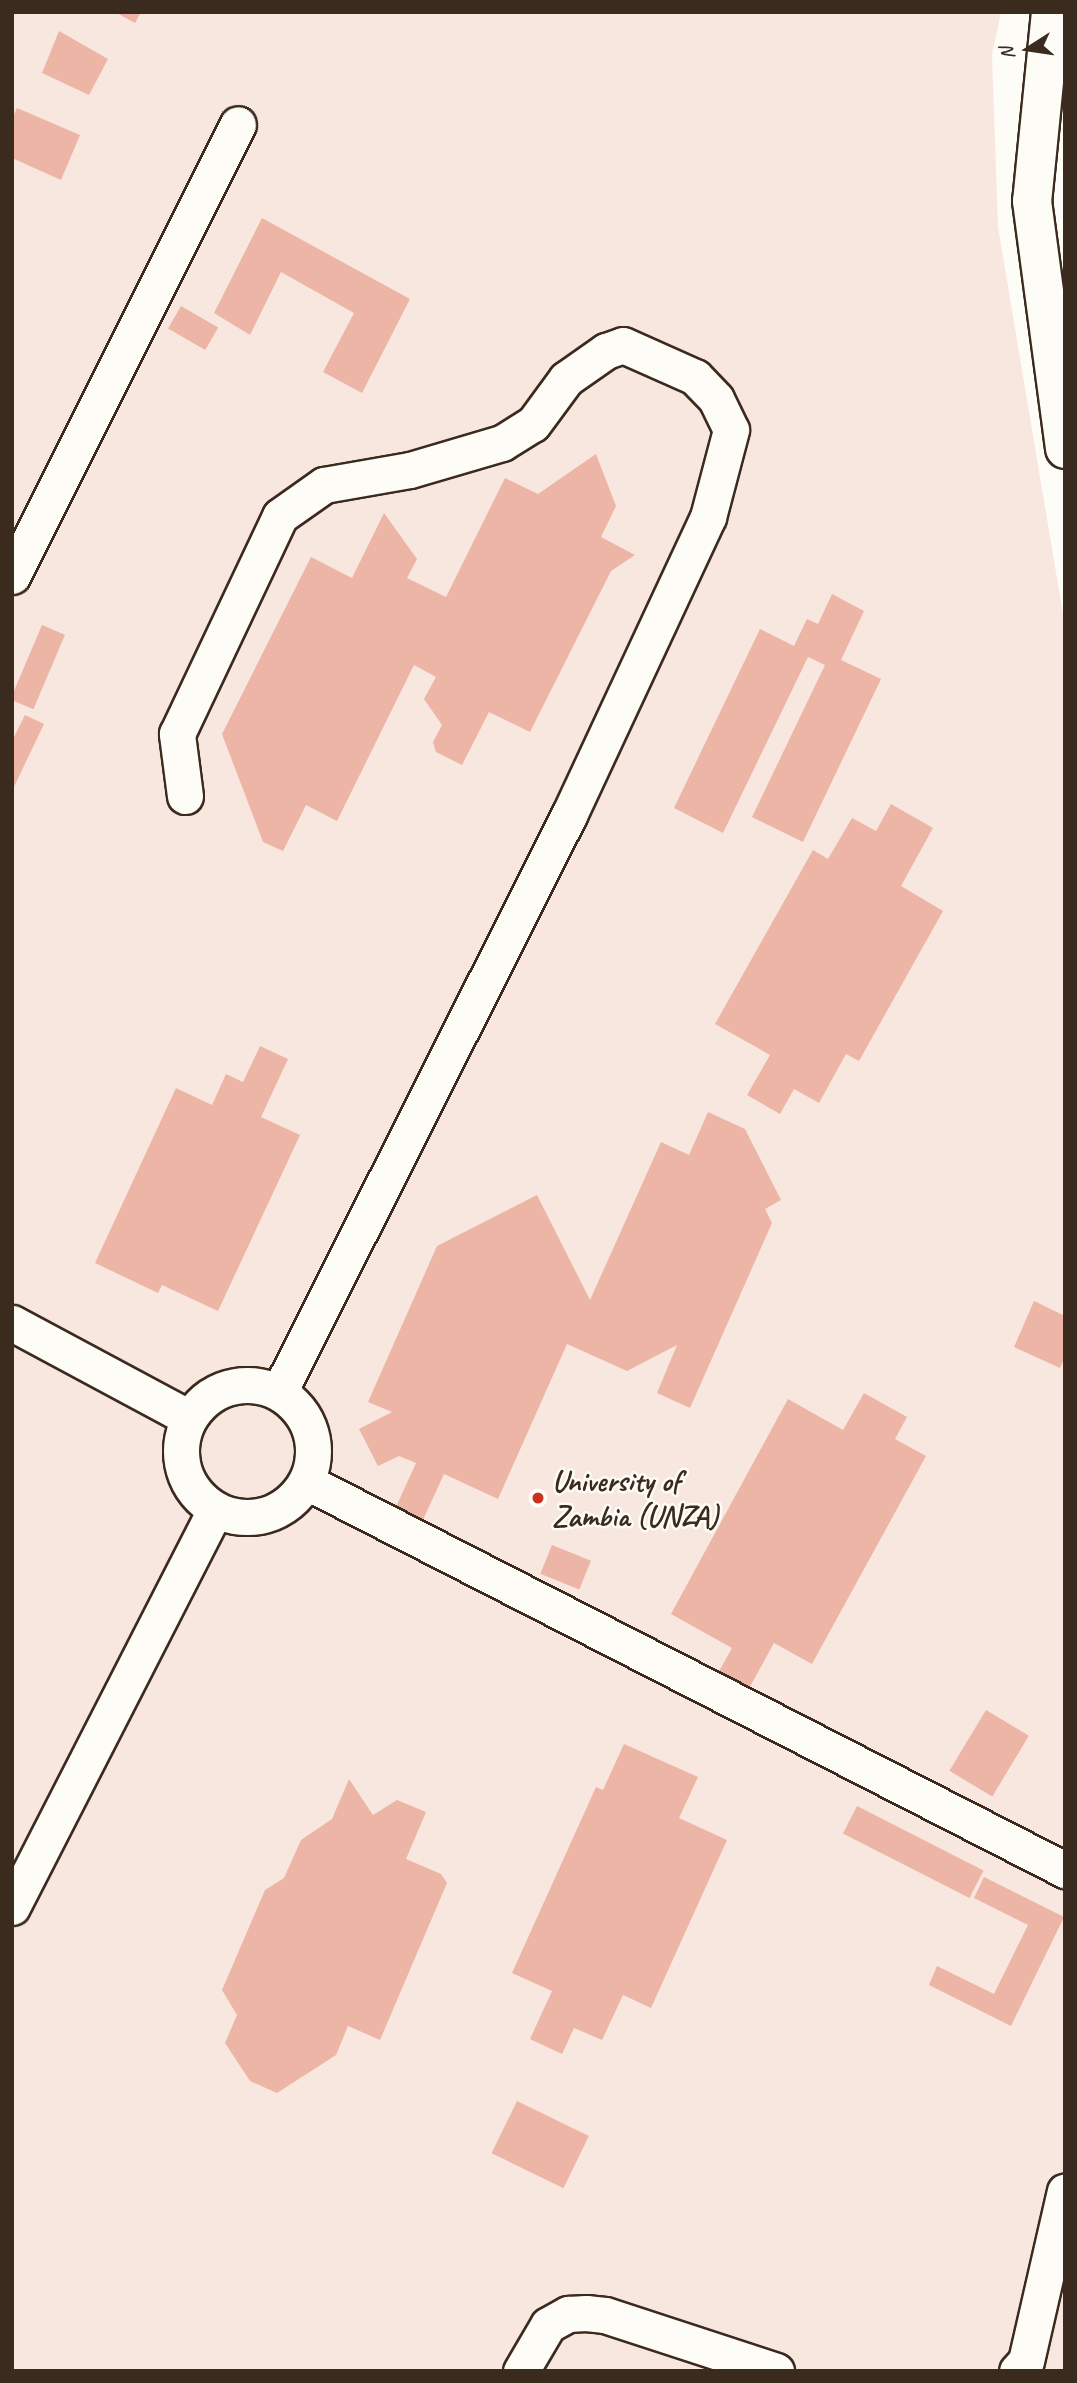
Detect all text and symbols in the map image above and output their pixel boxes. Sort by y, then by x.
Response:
north arrow [993,14,1063,84]
text: N [994,45,1020,62]
place label: University of Zambia (UNZA) [552,1463,718,1534]
marker: University of Zambia (UNZA) [530,1490,546,1506]

